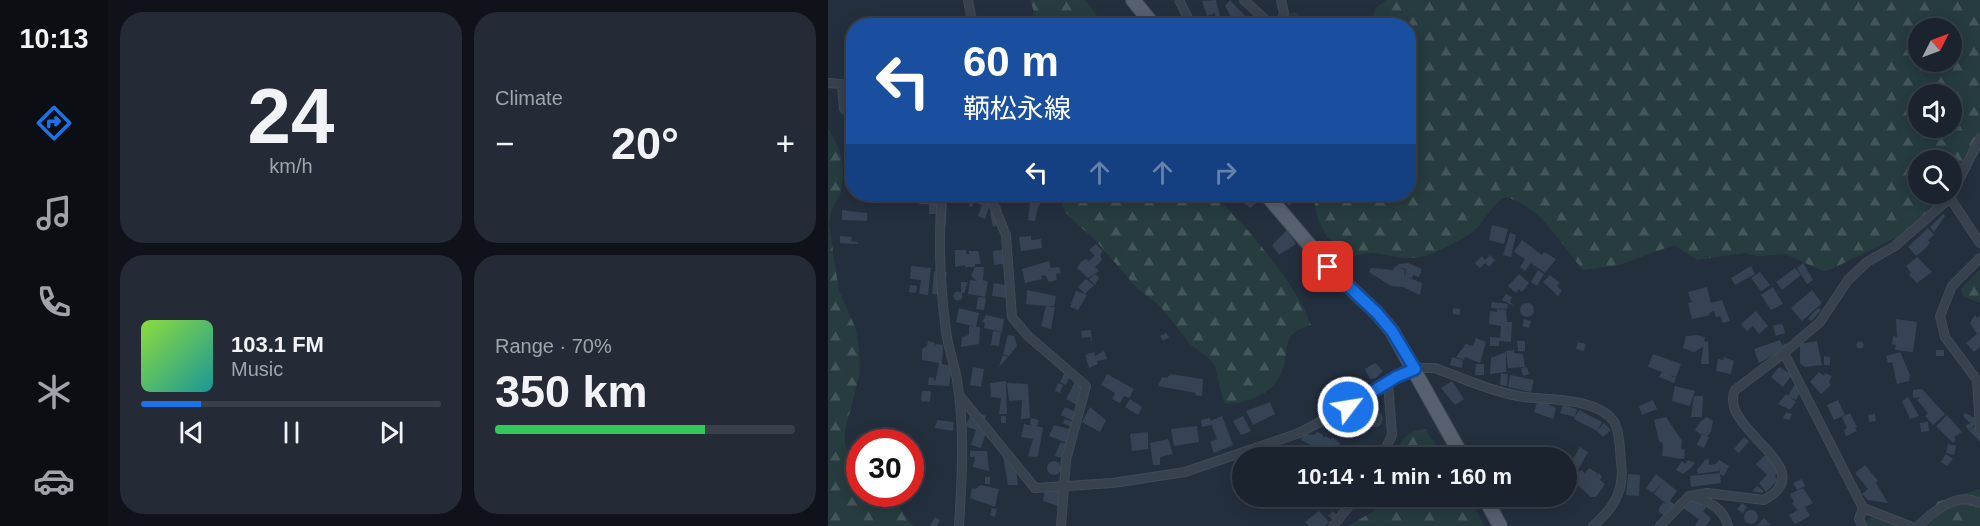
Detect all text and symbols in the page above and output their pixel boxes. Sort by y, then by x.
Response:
north arrow [1908,18,1962,72]
map controls [1908,18,1962,204]
text: 10:13 [19,24,89,54]
text: 60 m [963,38,1059,85]
icon: left [864,42,942,120]
text: 24 [248,72,334,160]
button: sound [1908,84,1962,138]
text: Climate [495,87,563,109]
text: 鞆松永線 [963,94,1071,124]
icon: directions [33,102,75,144]
text: 20° [611,118,679,169]
text: − [495,125,514,162]
text: + [776,125,795,162]
button: search [1908,150,1962,204]
text: km/h [269,155,313,177]
icon: left [1020,156,1053,189]
icon: ahead [1083,156,1116,189]
icon: ahead [1146,156,1179,189]
icon: right [1209,156,1242,189]
icon: music [33,192,75,234]
pin [1302,241,1353,292]
icon: arrive [1311,250,1344,283]
icon: phone [33,281,75,323]
text: 103.1 FM [231,332,324,357]
text: Range · 70% [495,335,612,357]
text: Music [231,358,283,380]
text: 350 km [495,366,648,417]
icon: climate [33,371,75,413]
position arrow [1316,375,1380,439]
icon: previous [175,416,208,449]
icon: pause [275,416,308,449]
icon: next [375,416,408,449]
speed limit sign: 30 [846,429,924,507]
icon: car [33,460,75,502]
text: 10:14 · 1 min · 160 m [1297,464,1512,489]

